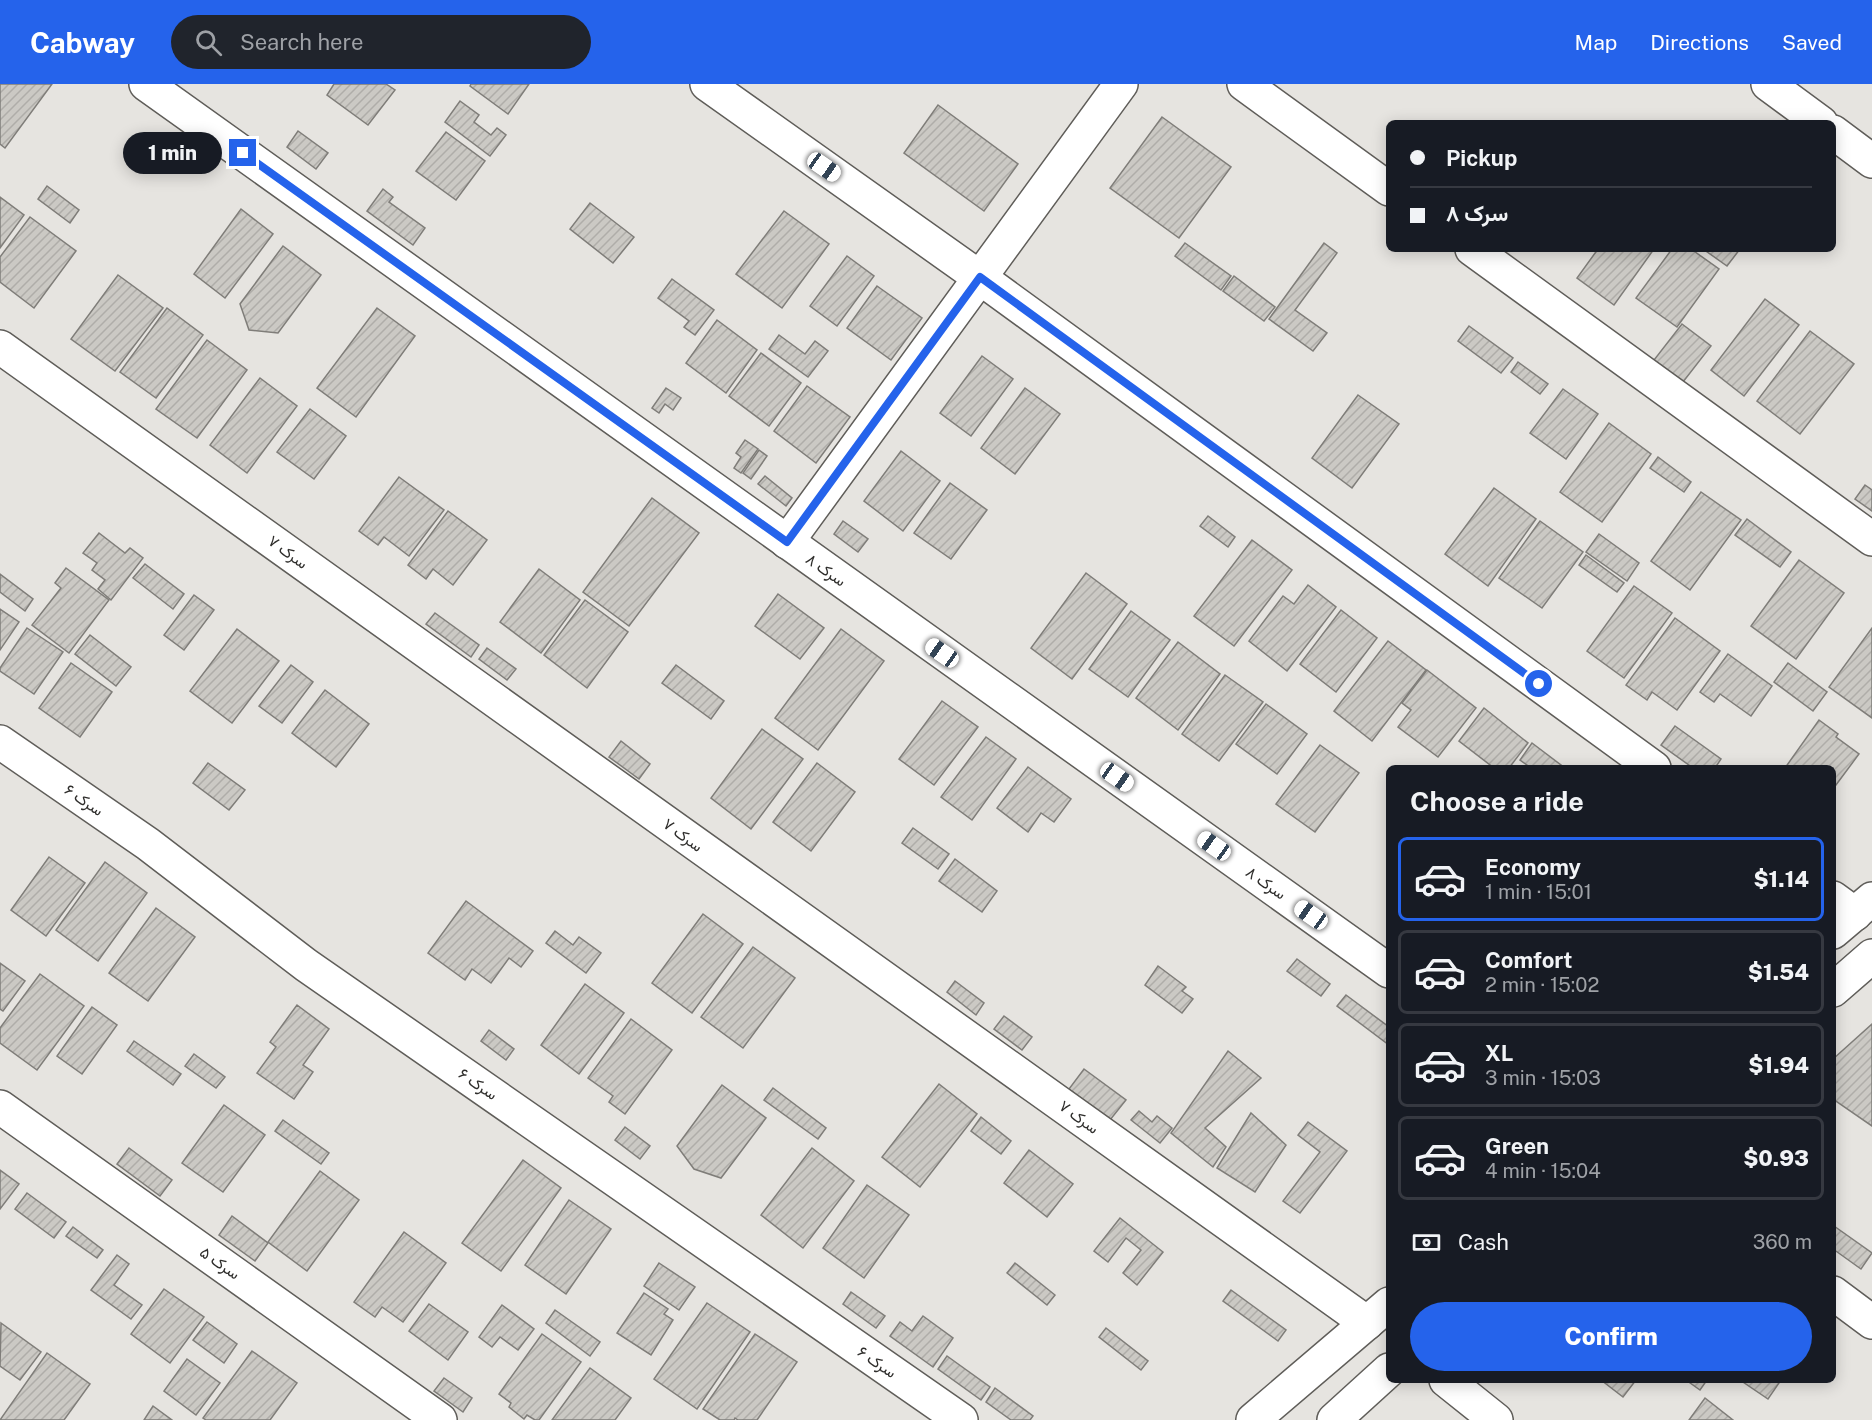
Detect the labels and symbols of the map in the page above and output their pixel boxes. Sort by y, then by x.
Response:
callout: 1 min [123,132,222,174]
route end [229,139,256,166]
car [804,149,844,185]
street label: سرک ۷ [264,531,312,574]
street label: سرک ۸ [802,549,850,591]
car [922,635,962,671]
route start [1525,670,1552,697]
car [1097,759,1137,795]
street label: سرک ۶ [60,780,107,821]
street label: سرک ۷ [659,814,707,857]
car [1194,828,1234,864]
street label: سرک ۸ [1242,862,1290,904]
car [1291,897,1331,933]
street label: سرک ۶ [454,1064,501,1105]
street label: سرک ۷ [1055,1096,1103,1139]
street label: سرک ۵ [196,1242,244,1284]
street label: سرک ۶ [853,1342,900,1383]

